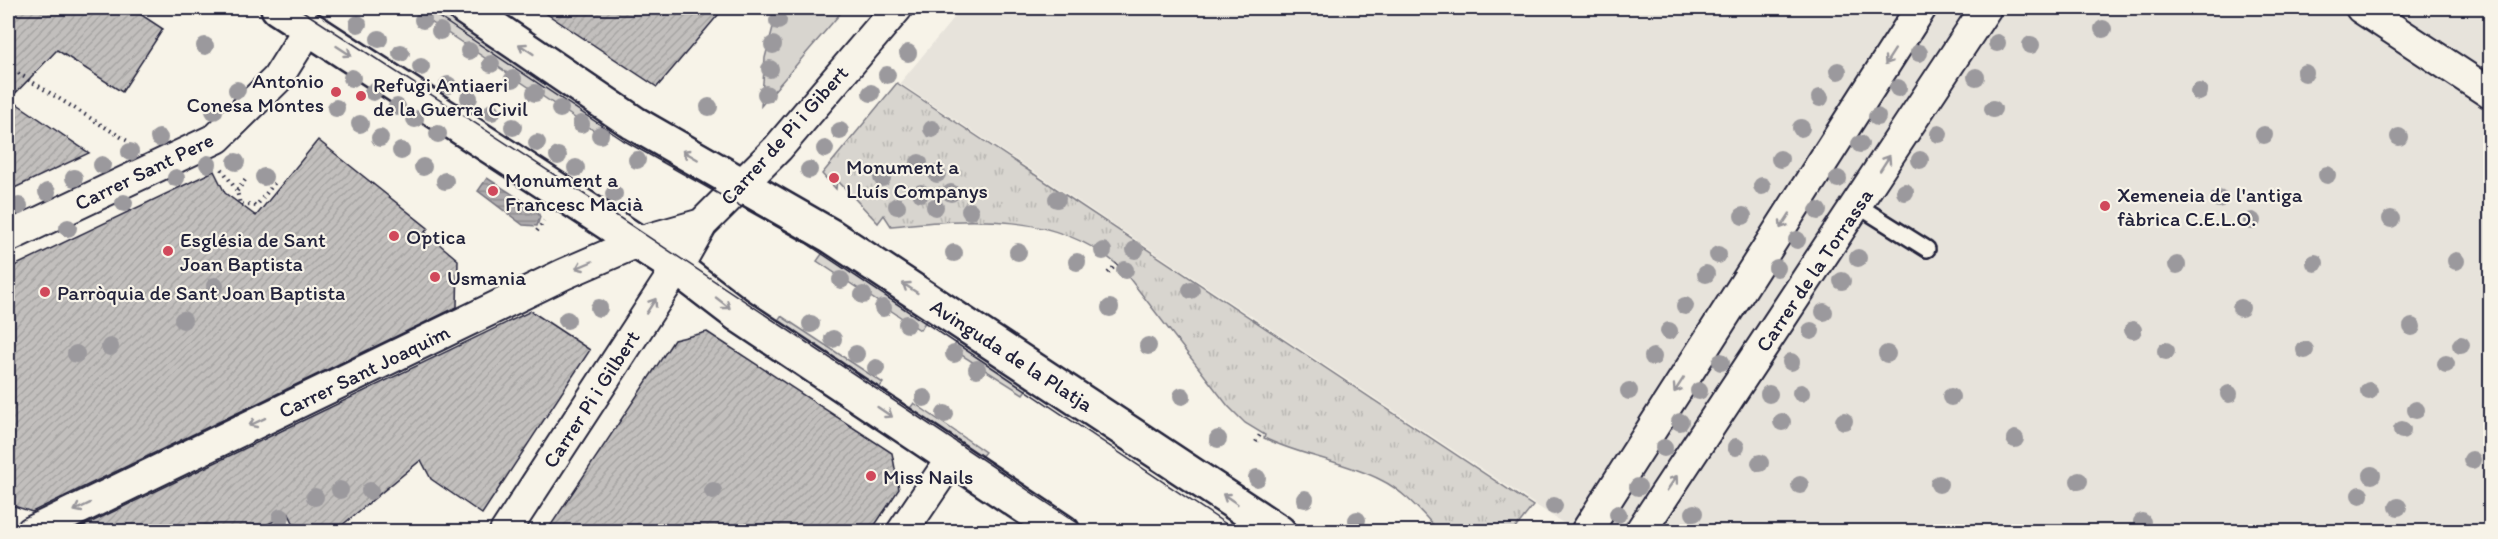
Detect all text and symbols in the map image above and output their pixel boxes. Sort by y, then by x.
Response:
one-way arrow [518,43,535,56]
one-way arrow [336,45,352,57]
one-way arrow [1884,48,1896,65]
street label: Carrer de Pi i Gibert [715,60,853,210]
place label: Antonio Conesa Montes [187,68,324,117]
place label: Refugi Antiaeri de la Guerra Civil [373,72,528,121]
marker: Antonio Conesa Montes [329,85,343,99]
marker: Refugi Antiaeri de la Guerra Civil [354,89,368,103]
street label: Carrer Sant Pere [71,127,217,215]
one-way arrow [682,149,699,161]
place label: Monument a Lluís Companys [846,154,988,203]
one-way arrow [1879,155,1891,172]
place label: Monument a Francesc Macià [505,167,643,216]
marker: Monument a Lluís Companys [827,171,841,185]
place label: Xemeneia de l'antiga fàbrica C.E.L.O. [2117,182,2303,231]
marker: Monument a Francesc Macià [486,184,500,198]
street label: Carrer de la Torrassa [1750,184,1878,356]
marker: Xemeneia de l'antiga fàbrica C.E.L.O. [2098,199,2112,213]
one-way arrow [1778,212,1790,229]
place label: Optica [406,224,466,249]
place label: Església de Sant Joan Baptista [180,227,326,276]
marker: Optica [387,229,401,243]
marker: Església de Sant Joan Baptista [161,244,175,258]
one-way arrow [576,260,594,271]
place label: Usmania [447,265,526,290]
marker: Usmania [428,270,442,284]
place label: Parròquia de Sant Joan Baptista [57,280,345,305]
one-way arrow [902,281,919,293]
marker: Parròquia de Sant Joan Baptista [38,285,52,299]
street label: Avinguda de la Platja [926,293,1098,417]
one-way arrow [715,297,731,310]
one-way arrow [646,298,658,315]
street label: Carrer Sant Joaquim [274,319,454,423]
street label: Carrer Pi i Gilbert [537,325,645,472]
one-way arrow [1673,376,1685,393]
one-way arrow [876,406,893,418]
one-way arrow [249,417,267,429]
place label: Miss Nails [883,464,973,489]
marker: Miss Nails [864,469,878,483]
one-way arrow [1666,475,1678,492]
one-way arrow [1223,493,1239,505]
one-way arrow [73,502,91,514]

